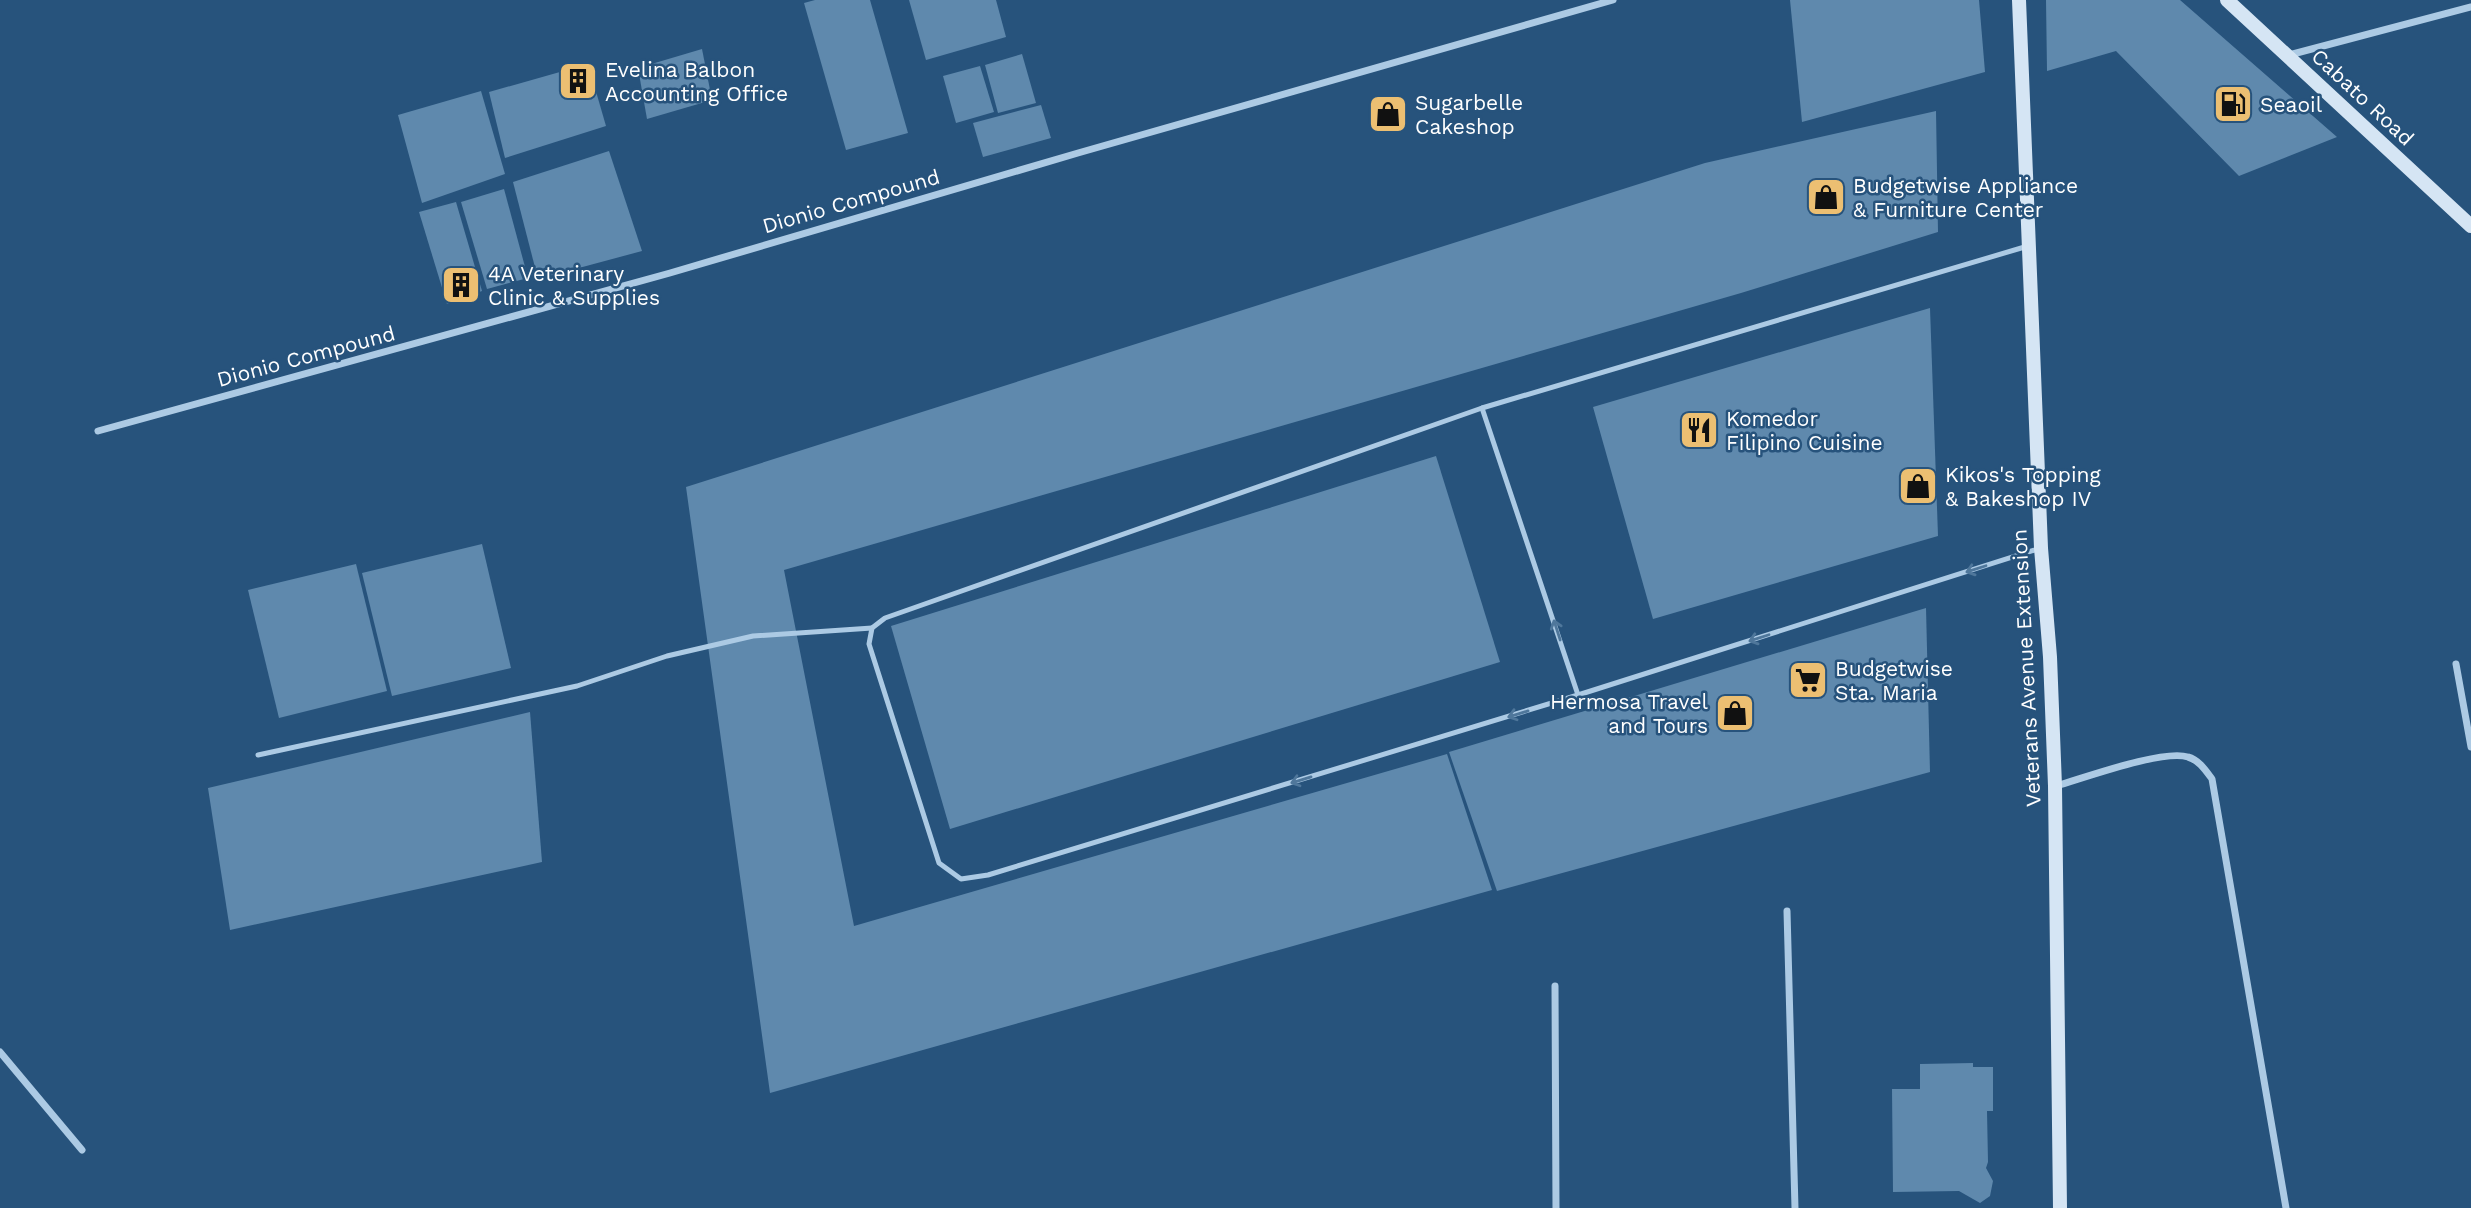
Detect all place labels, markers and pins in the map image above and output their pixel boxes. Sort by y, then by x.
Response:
place label: Evelina Balbon Accounting Office [605,57,788,106]
building icon: Evelina Balbon Accounting Office [557,60,599,102]
fuel station icon: Seaoil [2212,83,2254,125]
place label: Sugarbelle Cakeshop [1415,90,1523,139]
place label: Seaoil [2260,92,2323,117]
shop icon: Sugarbelle Cakeshop [1367,93,1409,135]
place label: Budgetwise Appliance & Furniture Center [1853,173,2078,222]
shop icon: Budgetwise Appliance & Furniture Center [1805,176,1847,218]
place label: 4A Veterinary Clinic & Supplies [488,261,660,310]
building icon: 4A Veterinary Clinic & Supplies [440,264,482,306]
place label: Komedor Filipino Cuisine [1726,406,1883,455]
restaurant icon: Komedor Filipino Cuisine [1678,409,1720,451]
place label: Kikos's Topping & Bakeshop IV [1945,462,2102,511]
shop icon: Kikos's Topping & Bakeshop IV [1897,465,1939,507]
place label: Budgetwise Sta. Maria [1835,656,1953,705]
supermarket icon: Budgetwise Sta. Maria [1787,659,1829,701]
place label: Hermosa Travel and Tours [1550,689,1709,738]
shop icon: Hermosa Travel and Tours [1714,692,1756,734]

